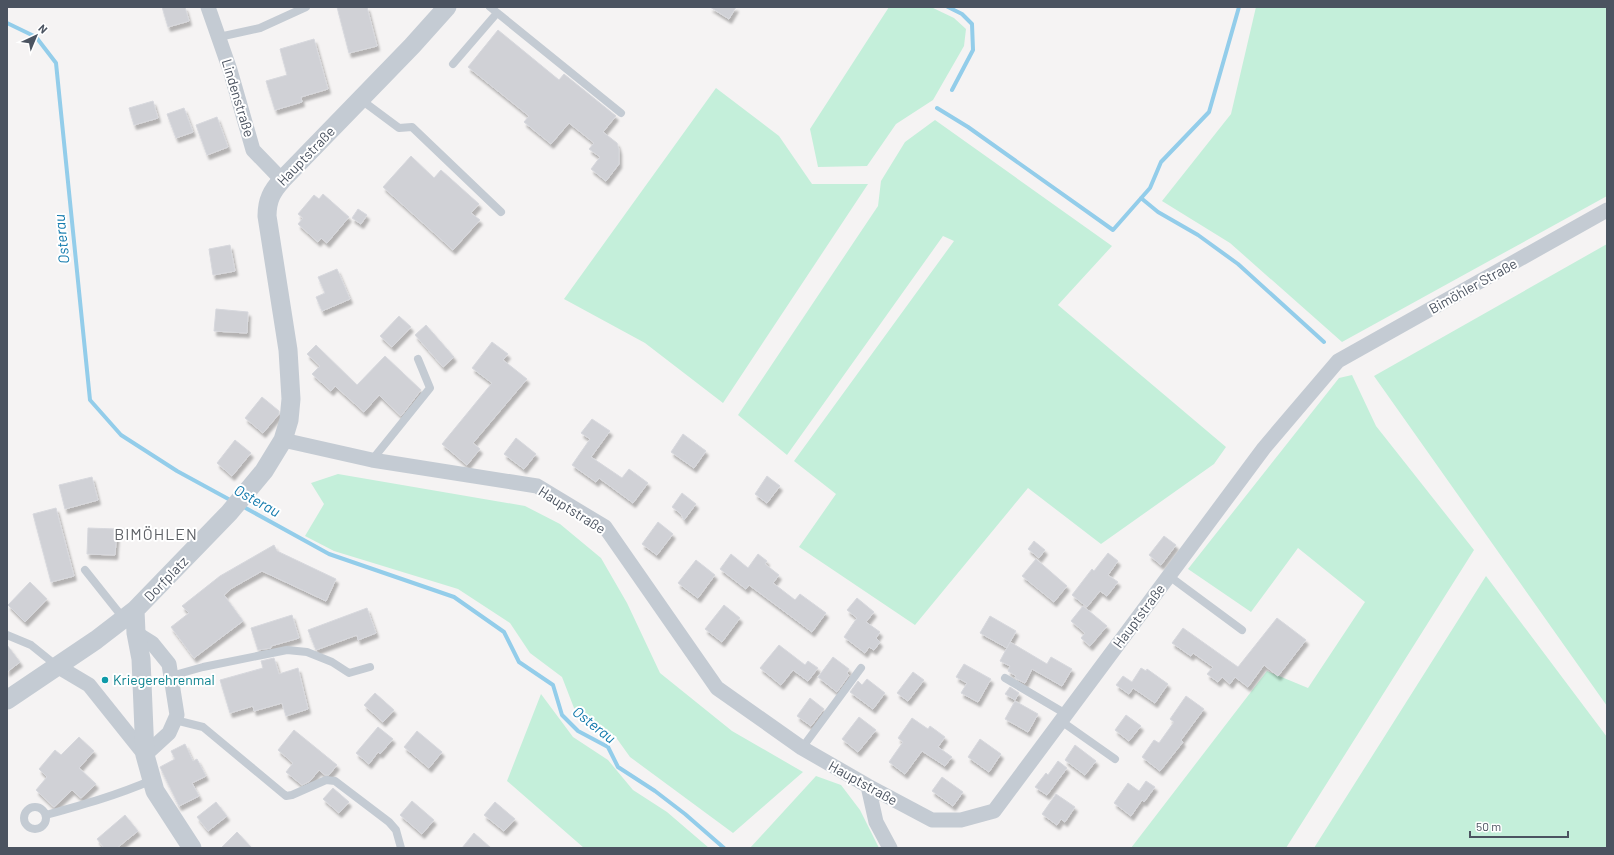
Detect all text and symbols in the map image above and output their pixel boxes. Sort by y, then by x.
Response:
north arrow [16,16,56,56]
text: N [36,21,50,36]
street label: Lindenstraße [219,57,258,139]
street label: Hauptstraße [273,122,338,189]
water label: Osterau [49,213,73,265]
street label: Bimöhler Straße [1426,254,1520,317]
water label: Osterau [231,480,284,520]
street label: Hauptstraße [536,482,609,537]
district label: BIMÖHLEN [114,524,198,543]
street label: Dorfplatz [140,553,191,605]
street label: Hauptstraße [1109,580,1168,651]
place label: Kriegerehrenmal [113,671,215,688]
marker: Kriegerehrenmal [100,675,110,685]
water label: Osterau [569,702,620,747]
street label: Hauptstraße [826,757,901,808]
scale bar [1470,813,1568,839]
text: 50 m [1476,819,1501,833]

